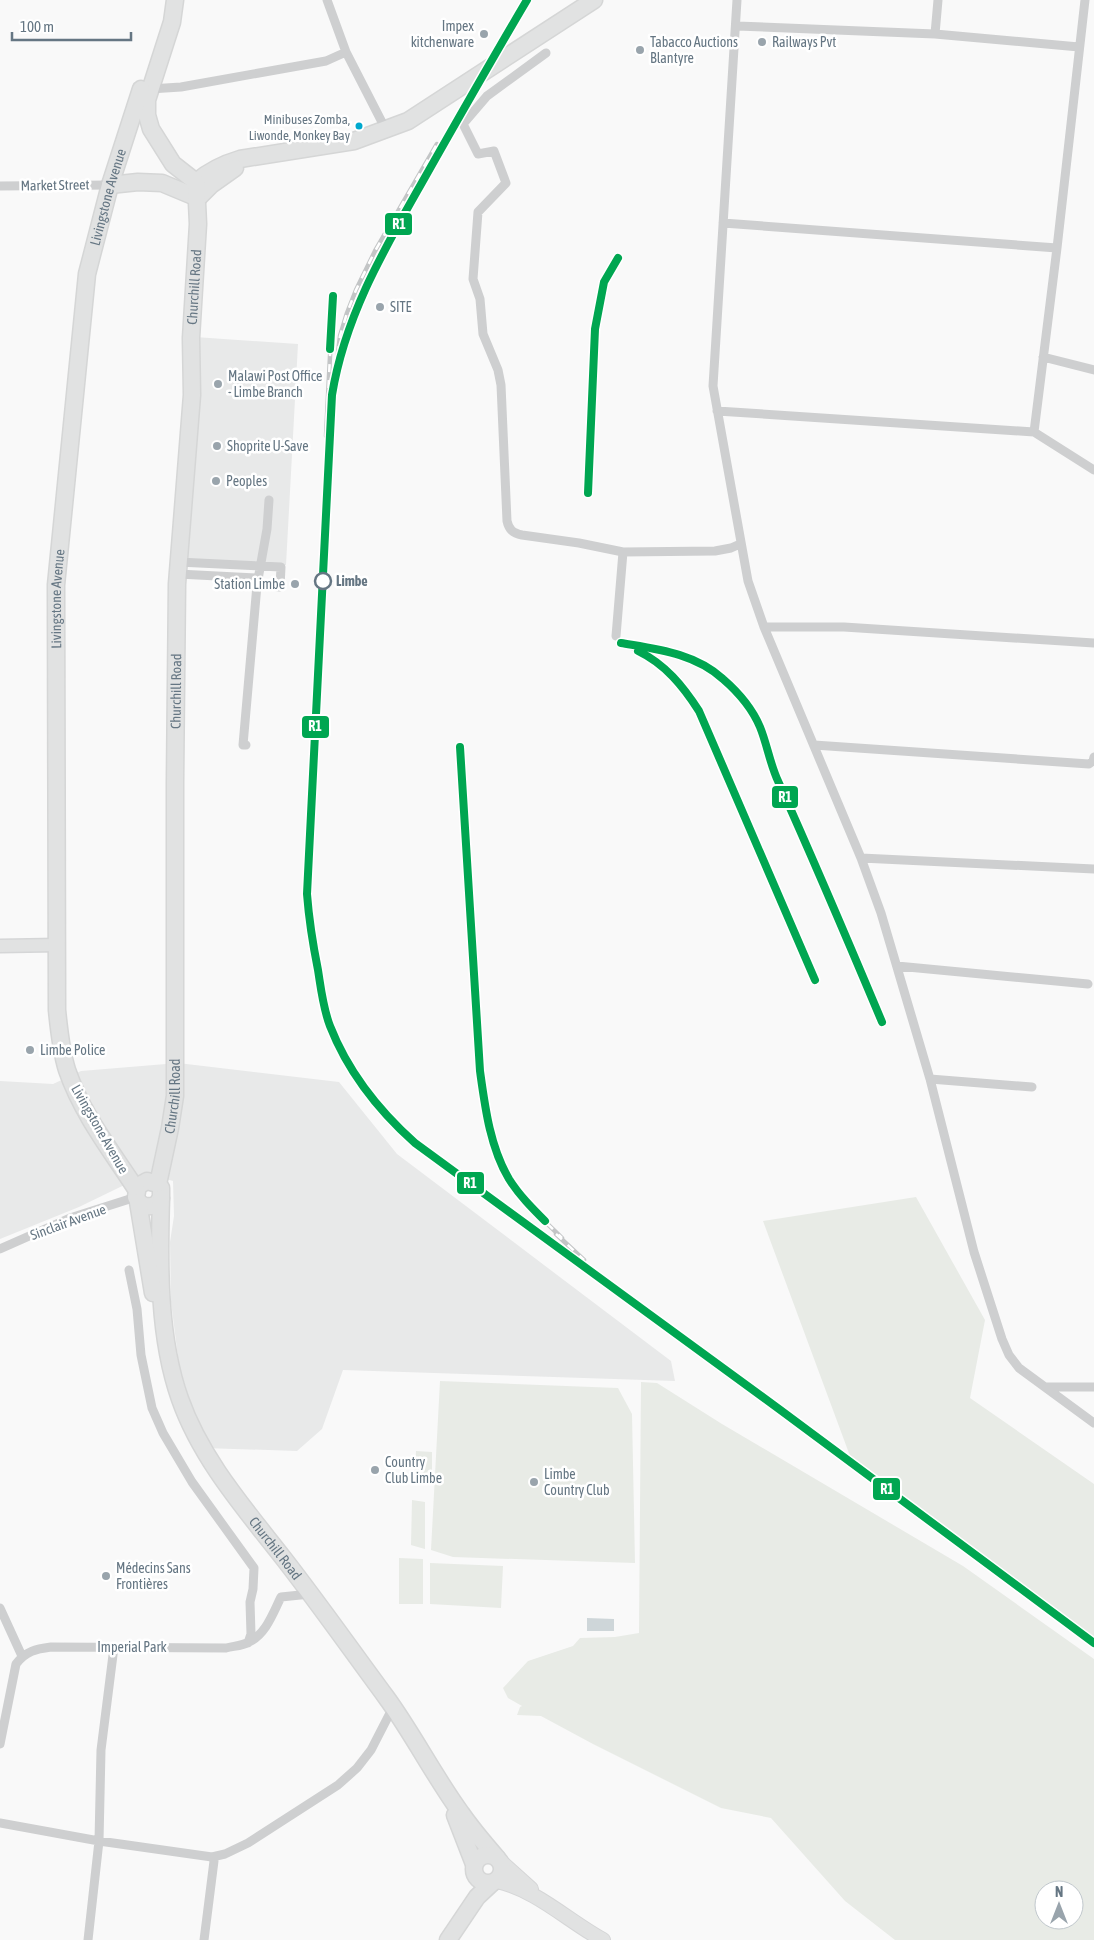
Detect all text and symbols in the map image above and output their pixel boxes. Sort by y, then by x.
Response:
scale bar [12,10,131,42]
text: 100 m [20,18,54,35]
place label: Impex kitchenware [411,18,474,50]
marker: Impex kitchenware [478,28,490,40]
place label: Tabacco Auctions Blantyre [650,34,738,66]
place label: Railways Pvt [772,34,836,50]
marker: Railways Pvt [756,36,768,48]
marker: Tabacco Auctions Blantyre [634,44,646,56]
place label: Minibuses Zomba, Liwonde, Monkey Bay [249,112,351,143]
marker: Minibuses Zomba, Liwonde, Monkey Bay [354,121,364,131]
street label: Livingstone Avenue [87,147,129,247]
street label: Market Street [20,176,90,194]
line badge: R1 [384,212,413,236]
text: R1 [392,216,406,232]
street label: Churchill Road [184,249,204,325]
place label: SITE [390,299,412,315]
marker: SITE [374,301,386,313]
place label: Malawi Post Office - Limbe Branch [228,368,322,400]
marker: Malawi Post Office - Limbe Branch [212,378,224,390]
place label: Shoprite U-Save [227,438,309,454]
marker: Shoprite U-Save [211,440,223,452]
place label: Peoples [226,473,267,489]
marker: Peoples [210,475,222,487]
street label: Livingstone Avenue [48,548,68,649]
marker: Limbe [314,572,332,590]
place label: Limbe [336,573,368,589]
place label: Station Limbe [214,576,285,592]
marker: Station Limbe [289,578,301,590]
street label: Churchill Road [168,654,184,729]
line badge: R1 [301,715,330,739]
text: R1 [308,718,322,734]
line badge: R1 [771,785,799,809]
text: R1 [778,789,792,805]
place label: Limbe Police [40,1042,105,1058]
marker: Limbe Police [24,1044,36,1056]
street label: Churchill Road [161,1059,183,1135]
street label: Livingstone Avenue [68,1082,132,1176]
line badge: R1 [456,1171,485,1195]
text: R1 [463,1175,477,1191]
street label: Sinclair Avenue [28,1201,108,1243]
place label: Country Club Limbe [385,1454,442,1486]
marker: Country Club Limbe [369,1464,381,1476]
place label: Limbe Country Club [544,1466,610,1498]
marker: Limbe Country Club [528,1476,540,1488]
line badge: R1 [872,1477,901,1501]
text: R1 [880,1481,894,1497]
street label: Churchill Road [246,1514,305,1583]
place label: Médecins Sans Frontières [116,1560,191,1592]
marker: Médecins Sans Frontières [100,1570,112,1582]
street label: Imperial Park [97,1639,167,1655]
north arrow [1034,1880,1084,1930]
text: N [1055,1884,1063,1900]

